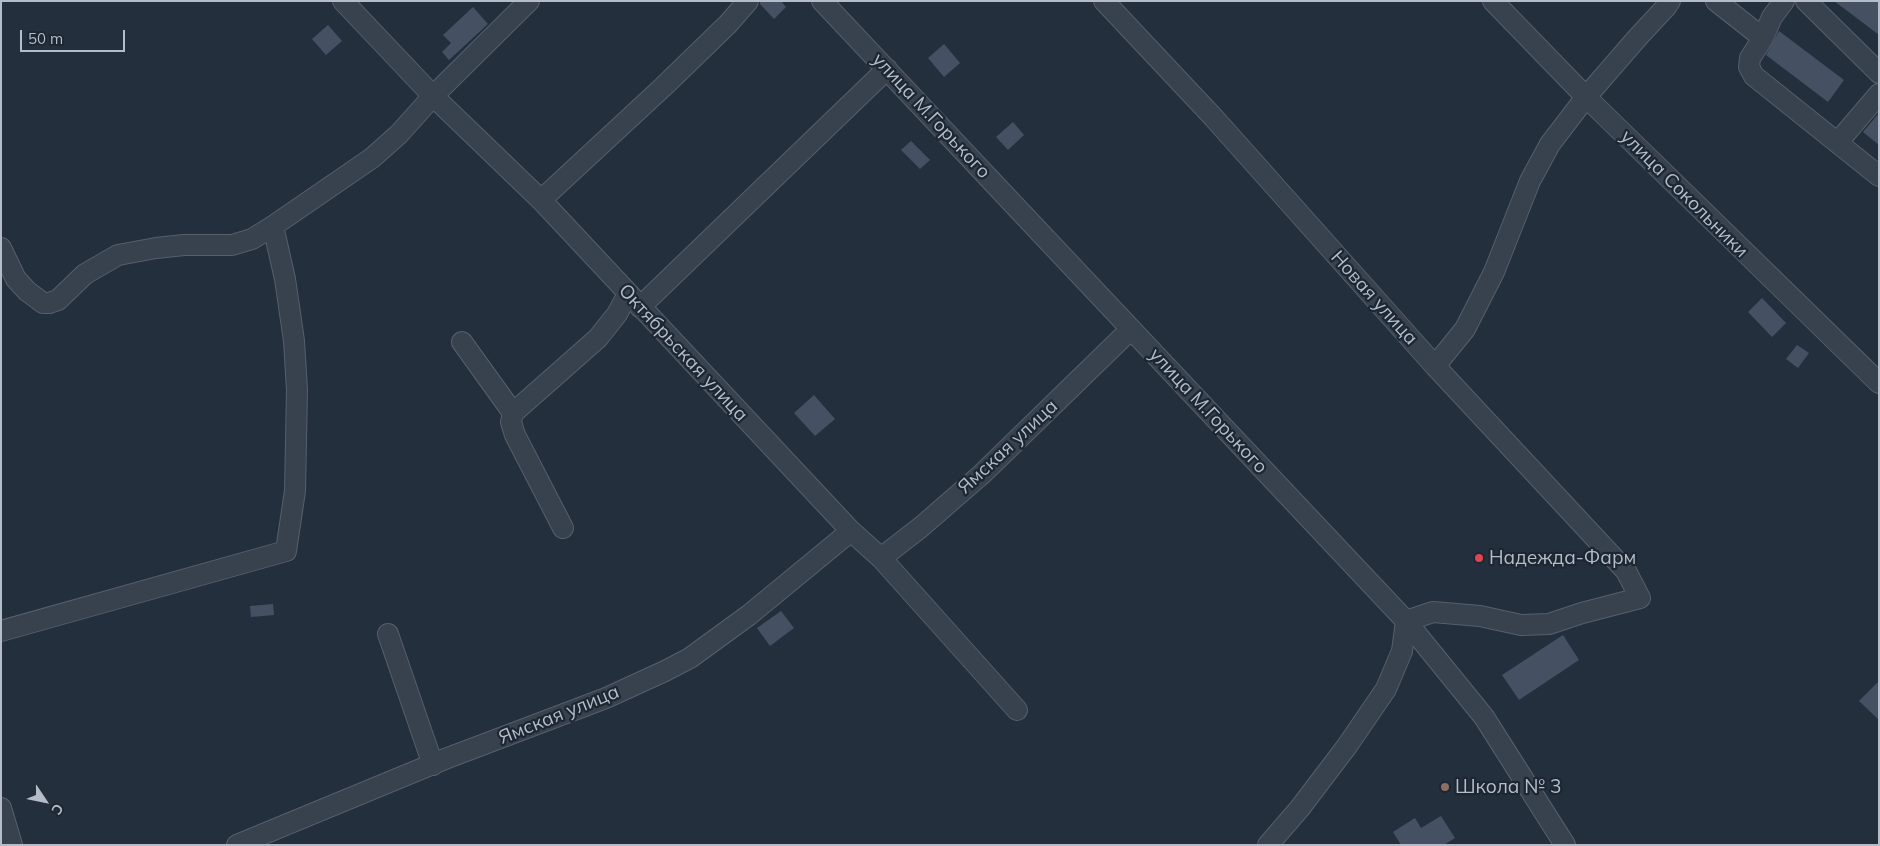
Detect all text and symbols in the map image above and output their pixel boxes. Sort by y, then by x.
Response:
scale bar [22,20,128,52]
text: 50 m [28,29,63,48]
street label: улица М.Горького [867,49,995,183]
street label: улица Сокольники [1615,125,1753,263]
street label: Новая улица [1326,246,1422,350]
street label: Октябрьская улица [614,280,752,426]
street label: улица М.Горького [1144,344,1272,478]
street label: Ямская улица [953,395,1063,499]
place label: Надежда-Фарм [1489,547,1636,569]
marker: Надежда-Фарм [1473,552,1485,564]
street label: Ямская улица [495,680,623,750]
north arrow [20,776,70,826]
place label: Школа № 3 [1455,776,1561,798]
marker: Школа № 3 [1439,781,1451,793]
text: С [47,800,68,818]

